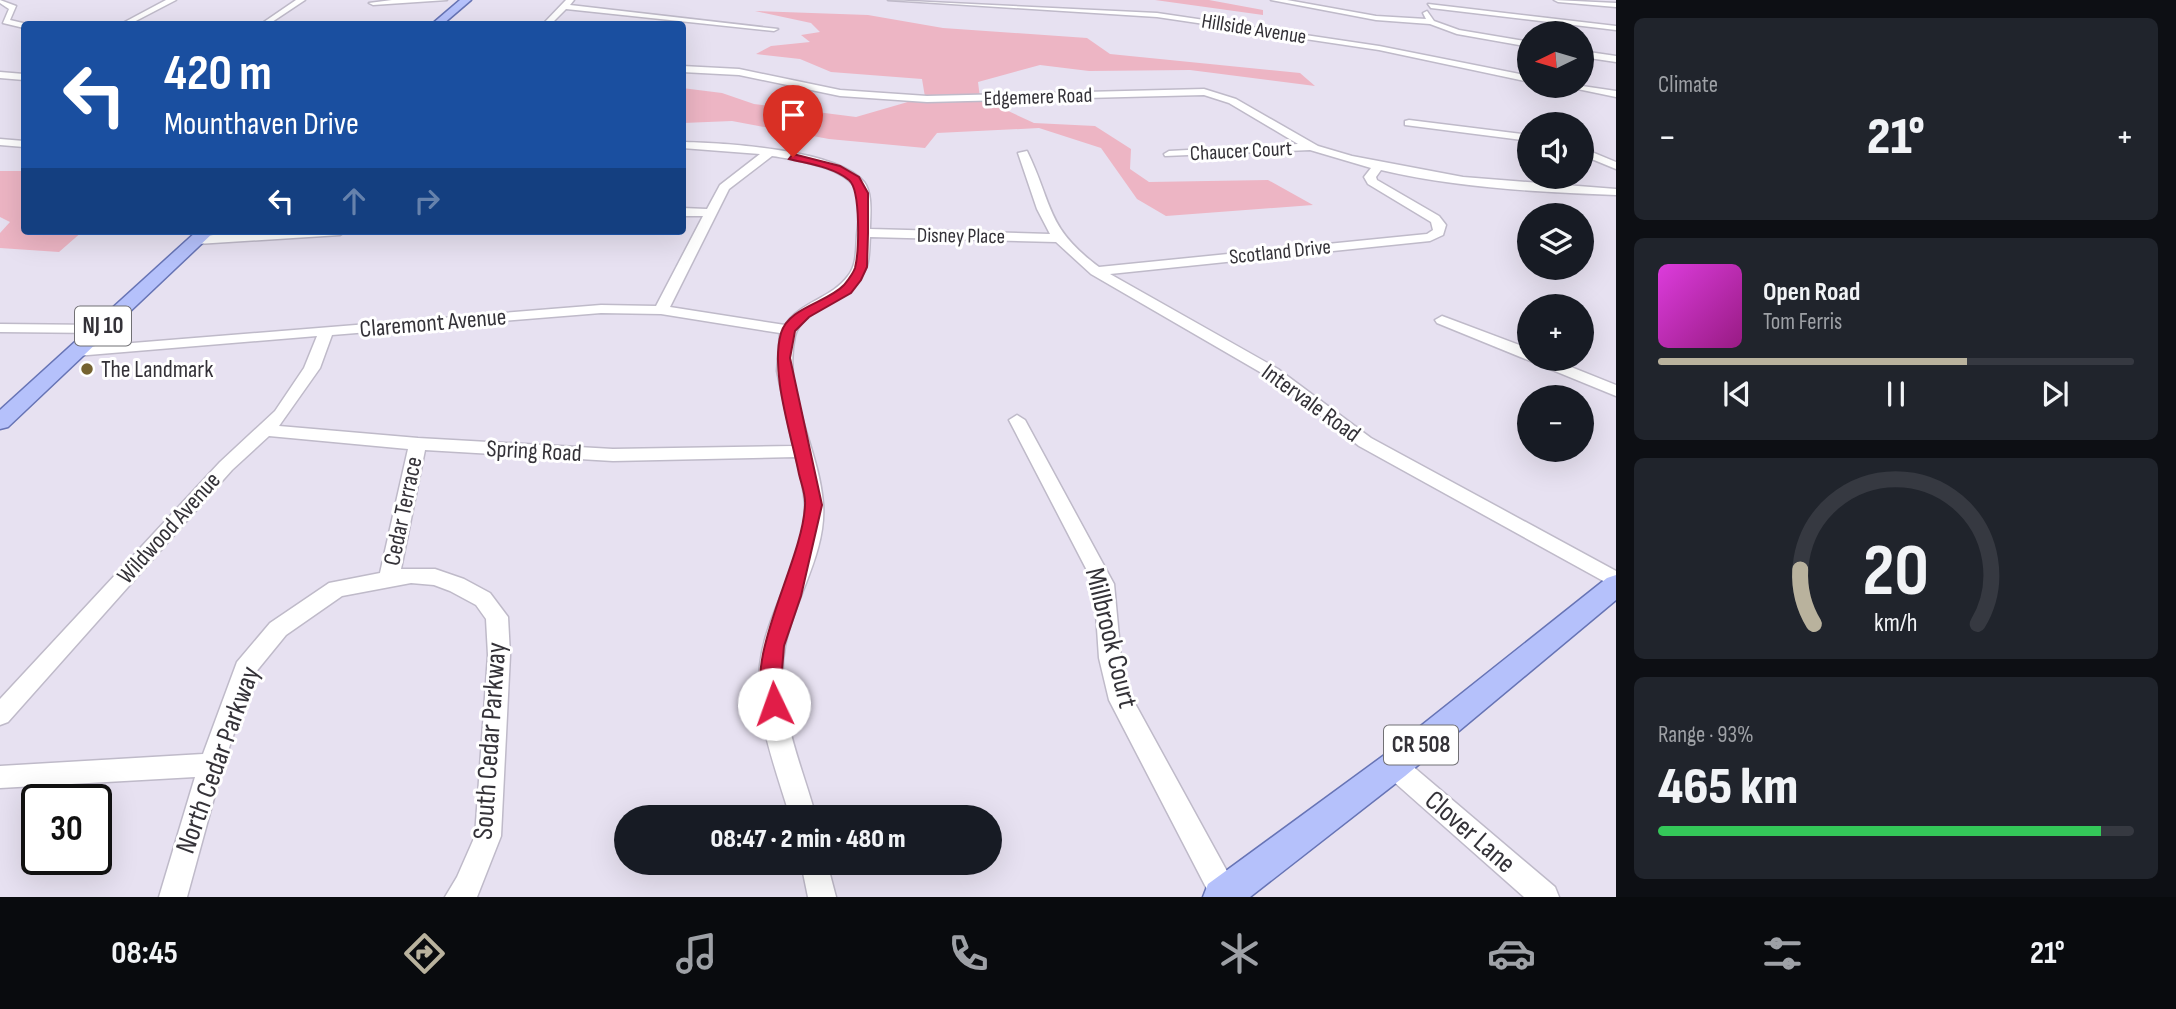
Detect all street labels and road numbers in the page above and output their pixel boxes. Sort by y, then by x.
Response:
street label: Hillside Avenue [1200,8,1308,50]
street label: Edgemere Road [983,83,1093,111]
street label: Chaucer Court [1189,136,1293,166]
street label: Disney Place [917,223,1005,249]
street label: Scotland Drive [1228,234,1332,270]
street label: Claremont Avenue [358,302,508,344]
road number: NJ 10 [75,306,131,346]
street label: Intervale Road [1256,357,1366,449]
street label: Spring Road [486,434,582,468]
street label: Cedar Terrace [377,454,429,568]
street label: Wildwood Avenue [111,466,227,590]
street label: Millbrook Court [1078,564,1144,712]
street label: South Cedar Parkway [467,641,513,841]
street label: North Cedar Parkway [169,662,267,858]
road number: CR 508 [1384,726,1458,764]
street label: Clover Lane [1418,784,1522,880]

